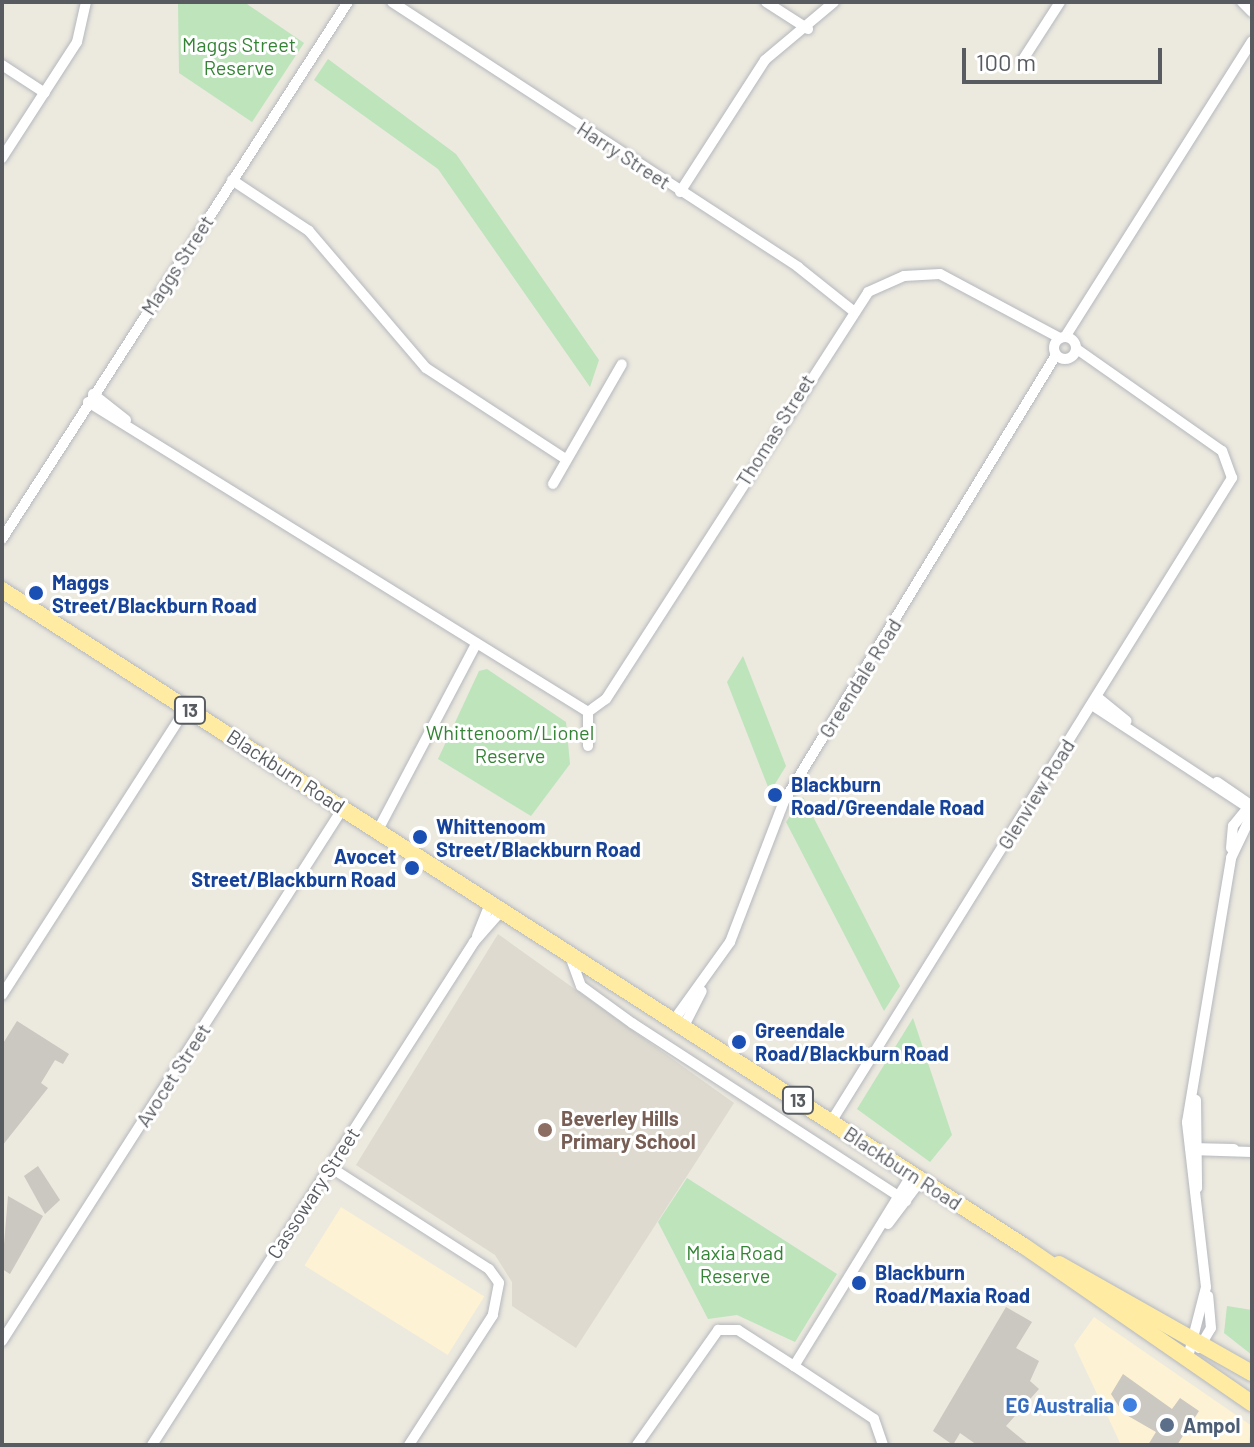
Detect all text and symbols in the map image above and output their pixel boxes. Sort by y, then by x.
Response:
scale bar [966,32,1166,82]
park label: Maggs Street Reserve [182,33,296,80]
text: 100 m [976,47,1036,76]
street label: Harry Street [573,116,675,194]
street label: Maggs Street [136,211,218,319]
street label: Thomas Street [731,369,819,491]
place label: Maggs Street/Blackburn Road [52,570,257,617]
marker: Maggs Street/Blackburn Road [27,584,45,602]
street label: Greendale Road [814,614,906,742]
road number: 13 [172,696,208,724]
park label: Whittenoom/Lionel Reserve [426,720,594,767]
street label: Blackburn Road [223,724,349,818]
street label: Glenview Road [993,734,1079,854]
place label: Blackburn Road/Greendale Road [791,772,984,819]
marker: Blackburn Road/Greendale Road [766,786,784,804]
place label: Whittenoom Street/Blackburn Road [436,814,641,861]
marker: Whittenoom Street/Blackburn Road [411,828,429,846]
place label: Avocet Street/Blackburn Road [191,844,396,891]
marker: Avocet Street/Blackburn Road [403,859,421,877]
place label: Greendale Road/Blackburn Road [755,1018,949,1065]
street label: Avocet Street [131,1019,215,1131]
marker: Greendale Road/Blackburn Road [730,1033,748,1051]
road number: 13 [780,1086,816,1114]
place label: Beverley Hills Primary School [561,1106,696,1153]
marker: Beverley Hills Primary School [536,1121,554,1139]
street label: Blackburn Road [840,1121,966,1215]
street label: Cassowary Street [262,1123,364,1263]
park label: Maxia Road Reserve [686,1241,784,1288]
place label: Blackburn Road/Maxia Road [875,1260,1030,1307]
marker: Blackburn Road/Maxia Road [850,1274,868,1292]
place label: EG Australia [1006,1393,1114,1417]
marker: EG Australia [1121,1396,1139,1414]
place label: Ampol [1183,1413,1240,1437]
marker: Ampol [1158,1416,1176,1434]

